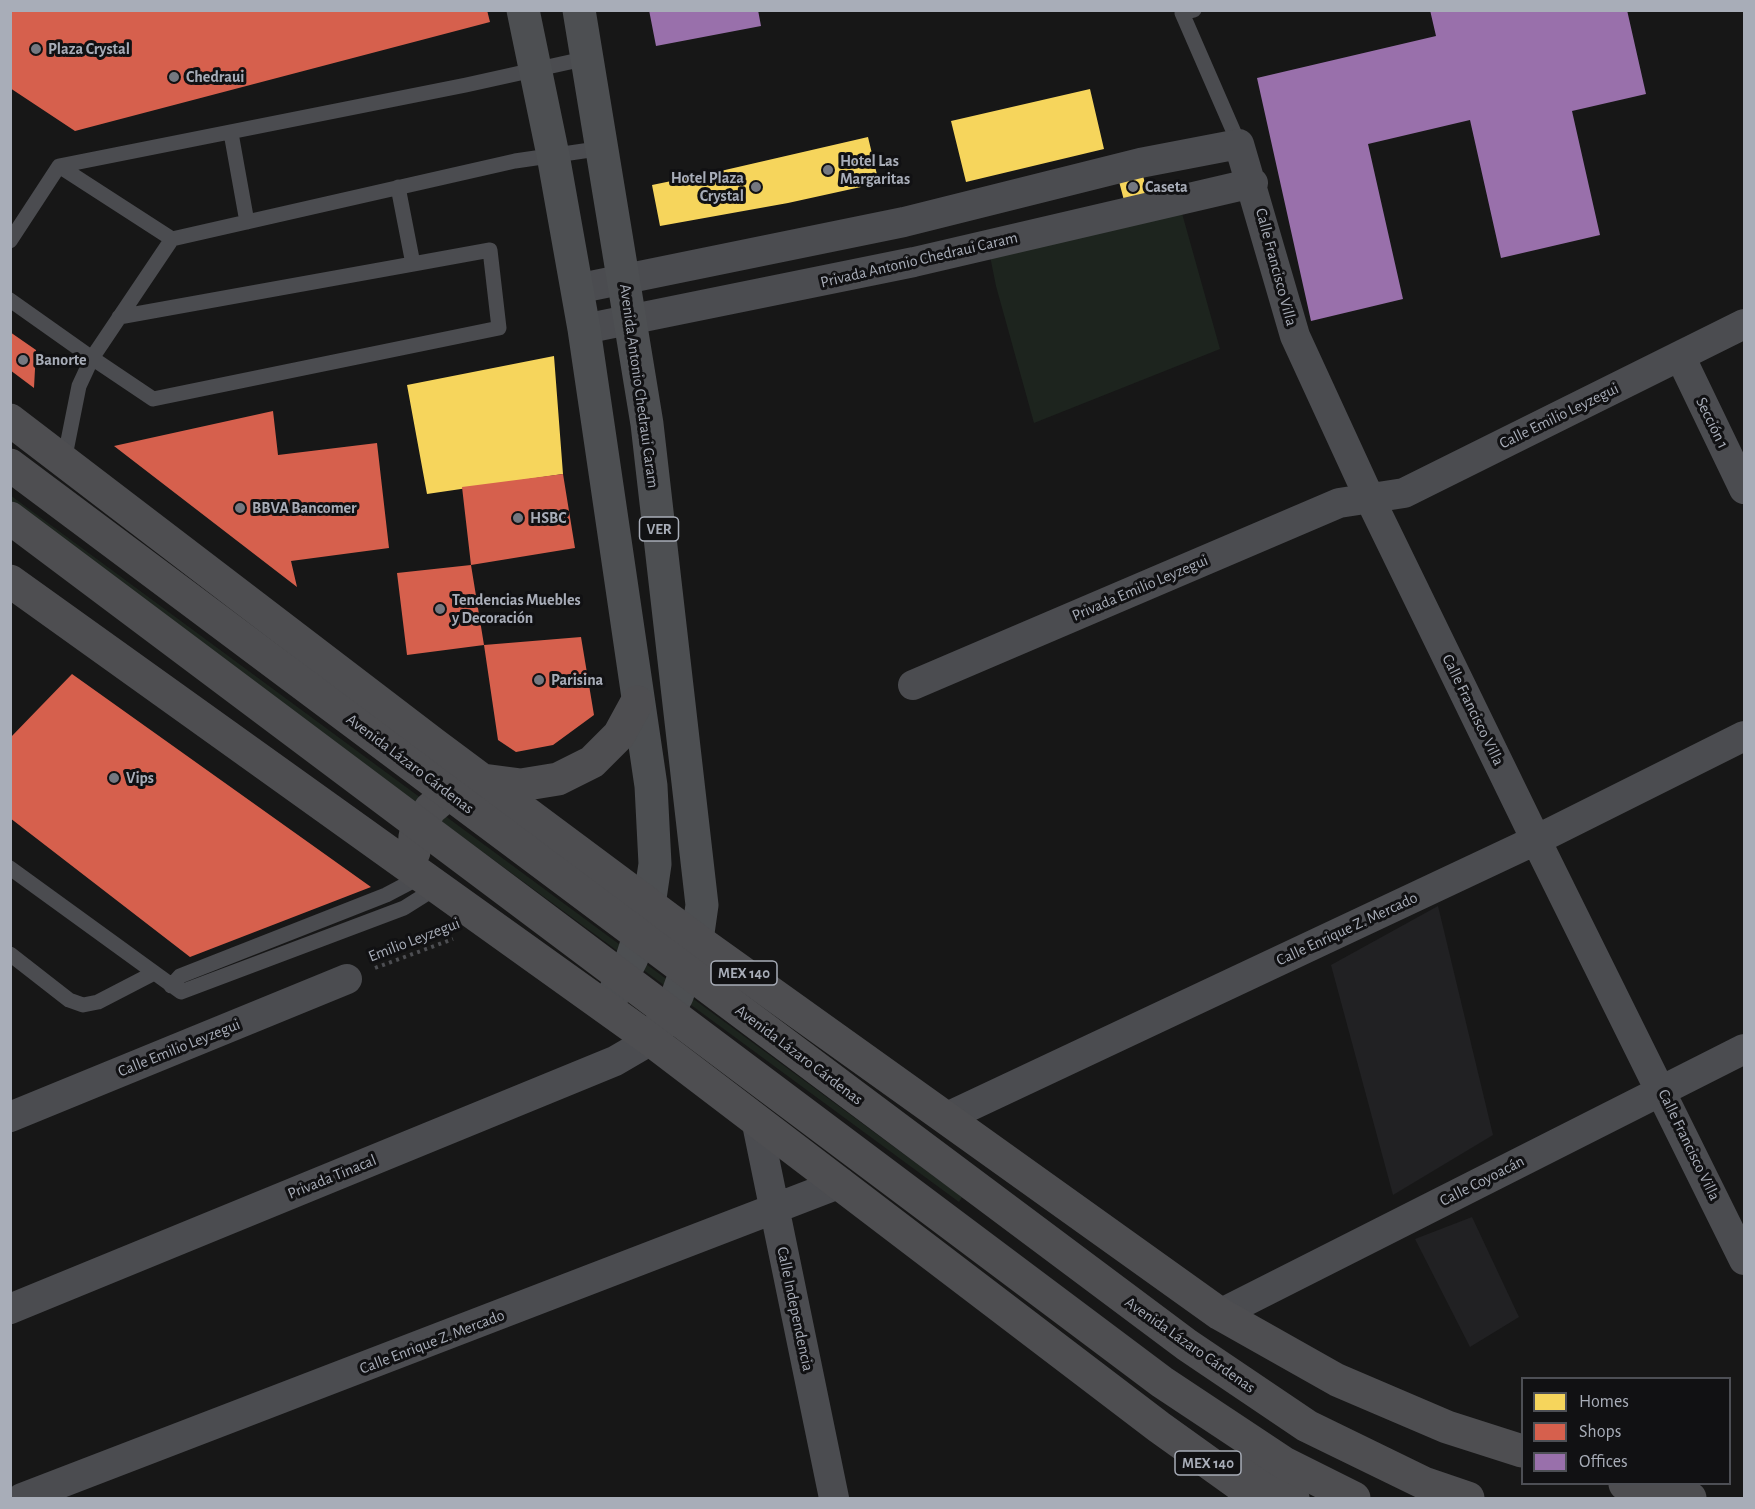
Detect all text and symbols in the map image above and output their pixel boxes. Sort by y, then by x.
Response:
place label: Plaza Crystal [48,39,130,59]
marker: Plaza Crystal [29,42,43,56]
place label: Chedraui [186,67,244,87]
marker: Chedraui [167,70,181,84]
place label: Hotel Las Margaritas [840,151,910,189]
marker: Hotel Las Margaritas [821,163,835,177]
place label: Hotel Plaza Crystal [671,168,744,206]
place label: Caseta [1145,177,1188,197]
marker: Hotel Plaza Crystal [749,180,763,194]
marker: Caseta [1126,180,1140,194]
street label: Calle Francisco Villa [1251,206,1301,328]
street label: Privada Antonio Chedraui Caram [819,228,1019,292]
street label: Avenida Antonio Chedraui Caram [615,283,663,489]
place label: Banorte [35,350,87,370]
marker: Banorte [16,353,30,367]
street label: Calle Emilio Leyzegui [1496,379,1622,453]
street label: Sección 1 [1691,394,1733,452]
place label: BBVA Bancomer [252,498,357,518]
marker: BBVA Bancomer [233,501,247,515]
place label: HSBC [530,508,567,528]
marker: HSBC [511,511,525,525]
road number: VER [640,517,678,541]
street label: Privada Emilio Leyzegui [1069,551,1211,625]
place label: Tendencias Muebles y Decoración [452,590,581,628]
marker: Tendencias Muebles y Decoración [433,602,447,616]
street label: Calle Francisco Villa [1438,651,1508,769]
place label: Parisina [551,670,603,690]
marker: Parisina [532,673,546,687]
street label: Avenida Lázaro Cárdenas [342,710,478,818]
place label: Vips [126,768,154,788]
marker: Vips [107,771,121,785]
street label: Calle Enrique Z. Mercado [1273,888,1421,970]
street label: Emilio Leyzegui [365,914,463,966]
road number: MEX 140 [711,961,777,985]
street label: Avenida Lázaro Cárdenas [731,1001,867,1109]
street label: Calle Emilio Leyzegui [115,1015,243,1081]
street label: Calle Francisco Villa [1654,1086,1724,1204]
street label: Privada Tinacal [285,1150,379,1204]
street label: Calle Coyoacán [1436,1151,1528,1211]
street label: Calle Independencia [772,1245,818,1373]
street label: Avenida Lázaro Cárdenas [1121,1293,1259,1397]
street label: Calle Enrique Z. Mercado [357,1305,507,1379]
legend [1521,1377,1731,1485]
text: Homes [1579,1393,1629,1411]
text: Shops [1579,1423,1621,1441]
road number: MEX 140 [1175,1451,1241,1475]
text: Offices [1579,1453,1628,1471]

